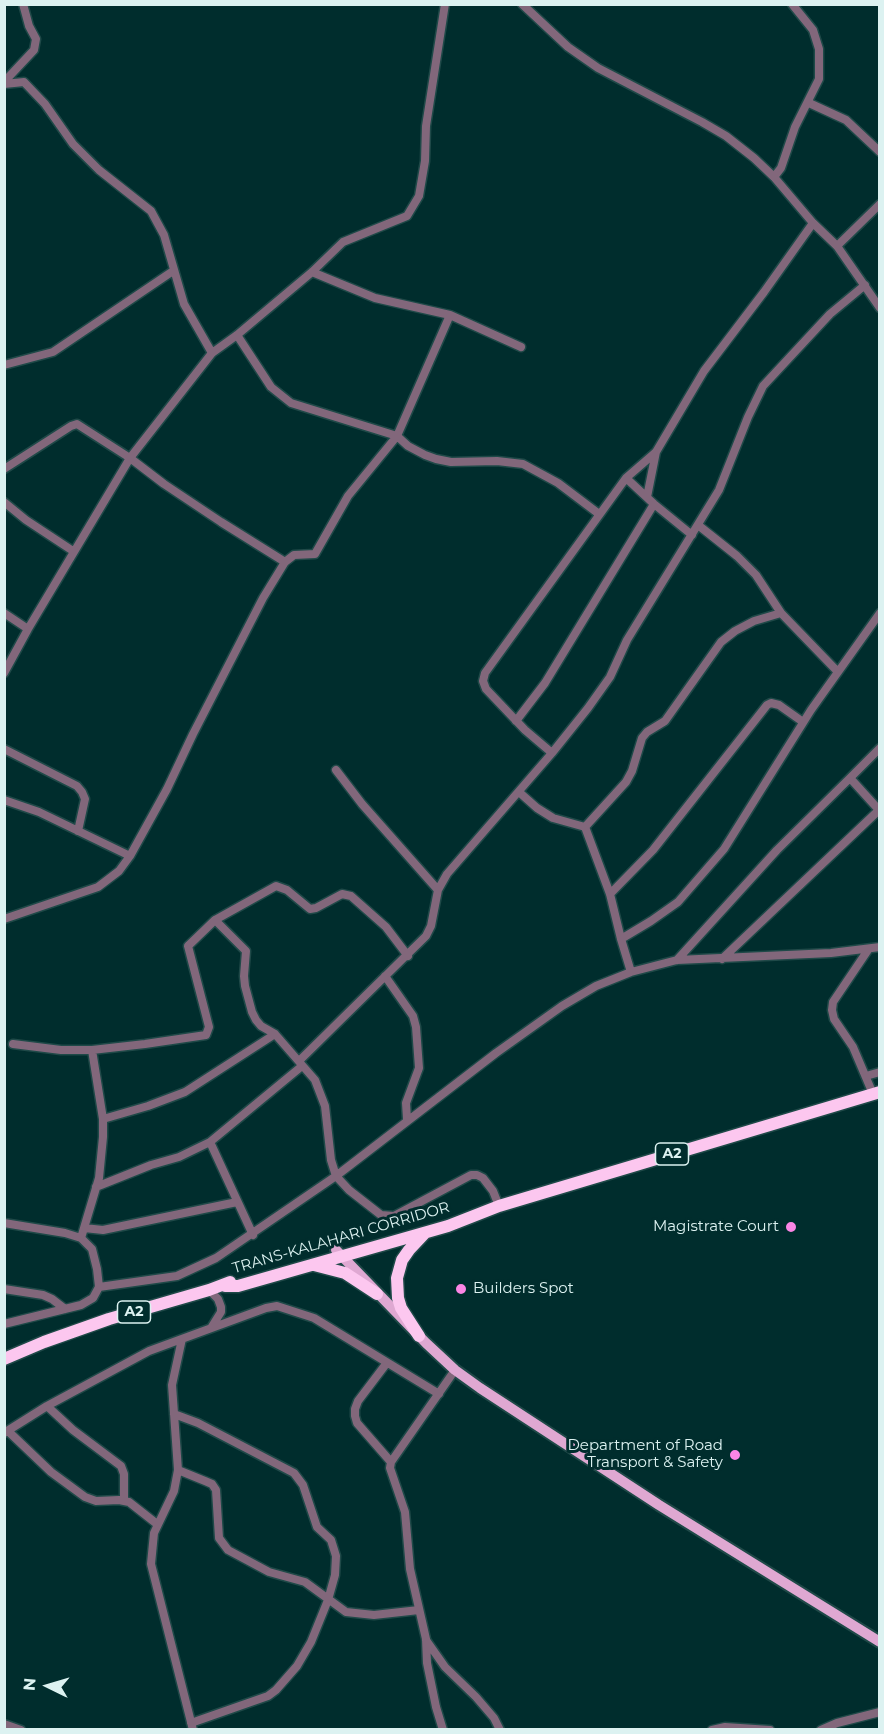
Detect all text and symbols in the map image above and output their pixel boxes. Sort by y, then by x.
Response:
road number: A2 [656,1143,688,1165]
street label: TRANS-KALAHARI CORRIDOR [230,1198,452,1278]
place label: Magistrate Court [653,1218,779,1236]
marker: Magistrate Court [784,1220,798,1234]
place label: Builders Spot [473,1280,574,1298]
marker: Builders Spot [454,1282,468,1296]
road number: A2 [118,1301,150,1323]
place label: Department of Road Transport & Safety [567,1437,723,1472]
marker: Department of Road Transport & Safety [728,1448,742,1462]
north arrow [18,1656,78,1716]
text: N [20,1677,40,1692]

